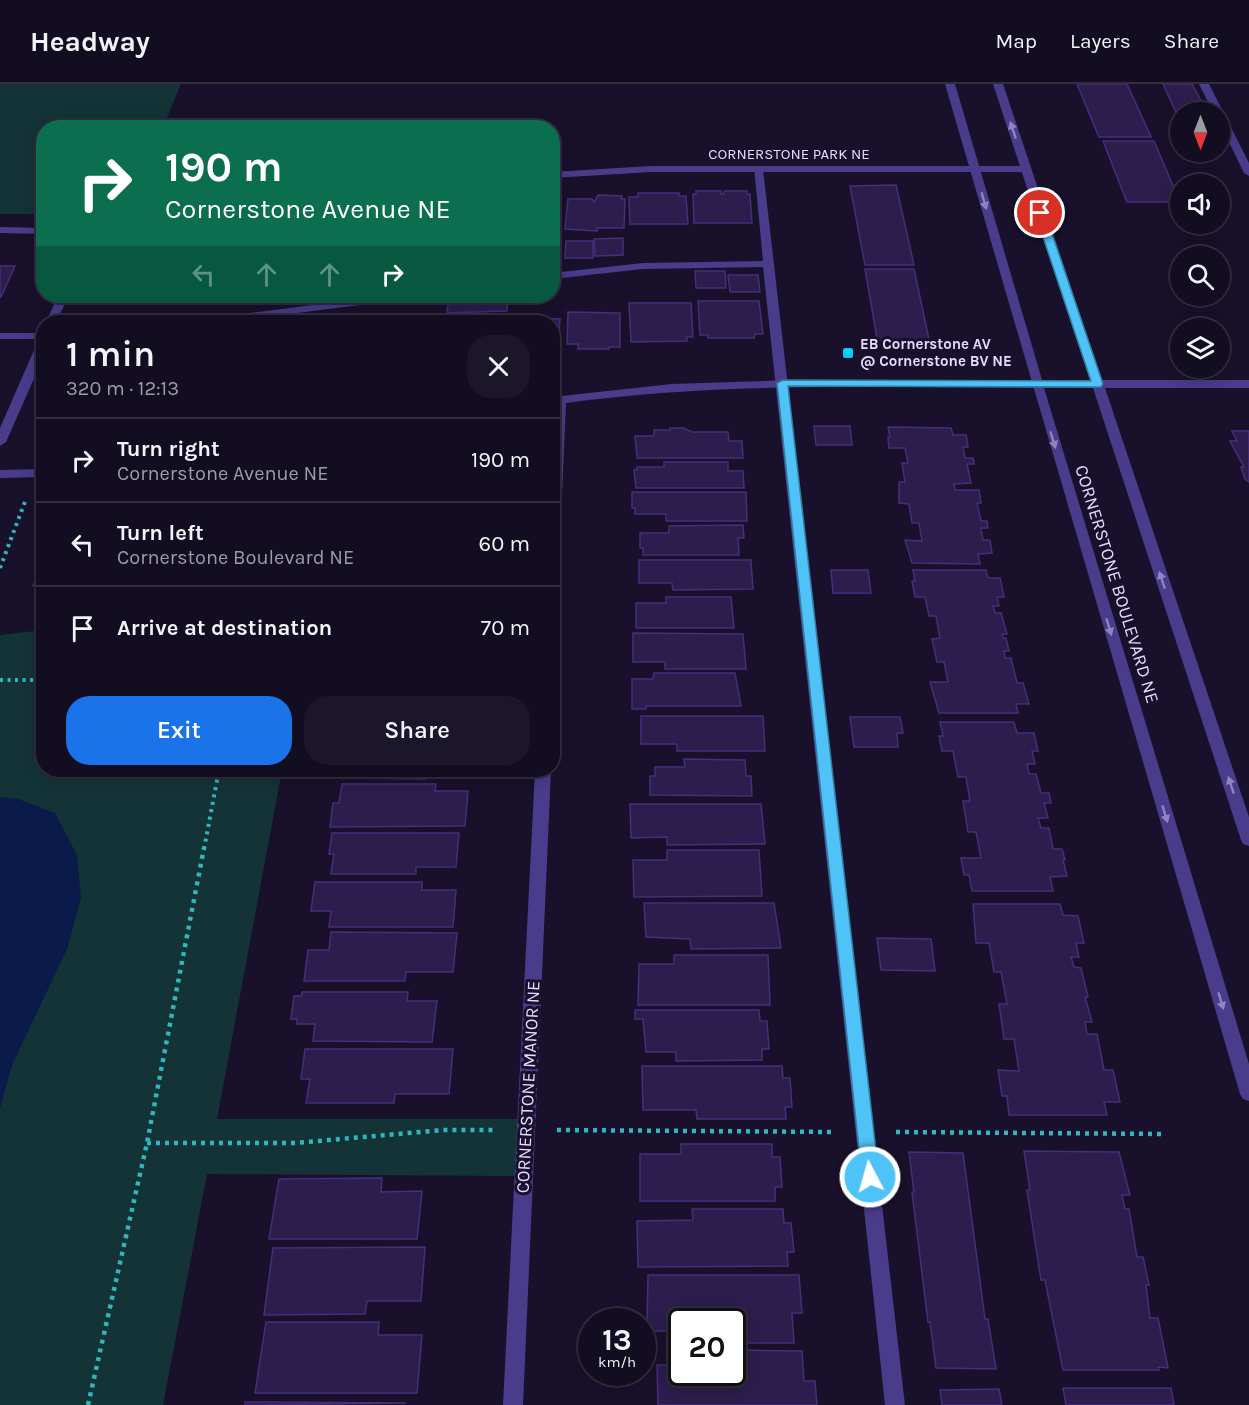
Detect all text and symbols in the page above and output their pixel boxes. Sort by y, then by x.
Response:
text: Headway [30,25,150,58]
text: Map [995,29,1037,53]
text: Layers [1070,29,1131,53]
text: Share [1164,29,1219,53]
north arrow [1170,102,1230,162]
map controls [1170,102,1230,378]
one-way arrow [1007,121,1017,139]
text: 190 m [165,142,283,192]
icon: right [66,144,144,222]
street label: CORNERSTONE PARK NE [708,145,870,163]
button: sound [1170,174,1230,234]
pin [1014,187,1065,238]
one-way arrow [980,192,989,210]
text: Cornerstone Avenue NE [165,193,451,225]
icon: arrive [1023,196,1056,229]
button: search [1170,246,1230,306]
icon: left [187,258,220,291]
icon: ahead [250,258,283,291]
icon: ahead [313,258,346,291]
icon: right [376,258,409,291]
button: layers [1170,318,1230,378]
text: 1 min [66,333,155,375]
button: close [467,335,530,398]
place label: EB Cornerstone AV @ Cornerstone BV NE [860,335,1012,370]
marker: EB Cornerstone AV @ Cornerstone BV NE [841,346,855,360]
text: 320 m · 12:13 [66,377,179,400]
one-way arrow [1049,431,1058,449]
text: Turn right [117,436,220,462]
icon: right [66,444,99,477]
text: 190 m [471,447,530,473]
text: Cornerstone Avenue NE [117,462,329,485]
street label: CORNERSTONE BOULEVARD NE [1070,462,1164,706]
text: Turn left [117,520,204,546]
icon: left [66,528,99,561]
text: 60 m [479,531,530,557]
text: Cornerstone Boulevard NE [117,546,354,569]
one-way arrow [1157,571,1167,589]
icon: arrive [66,612,99,645]
text: Arrive at destination [117,615,332,641]
text: 70 m [481,615,530,641]
one-way arrow [1105,618,1114,636]
button: Exit [66,696,292,765]
button: Share [304,696,530,765]
one-way arrow [1225,776,1235,794]
one-way arrow [1161,805,1170,823]
street label: CORNERSTONE MANOR NE [511,980,545,1194]
one-way arrow [1217,992,1226,1010]
position arrow [838,1145,902,1209]
speed limit sign: 20 [668,1308,746,1386]
text: 13 [602,1322,632,1358]
text: km/h [598,1353,636,1371]

